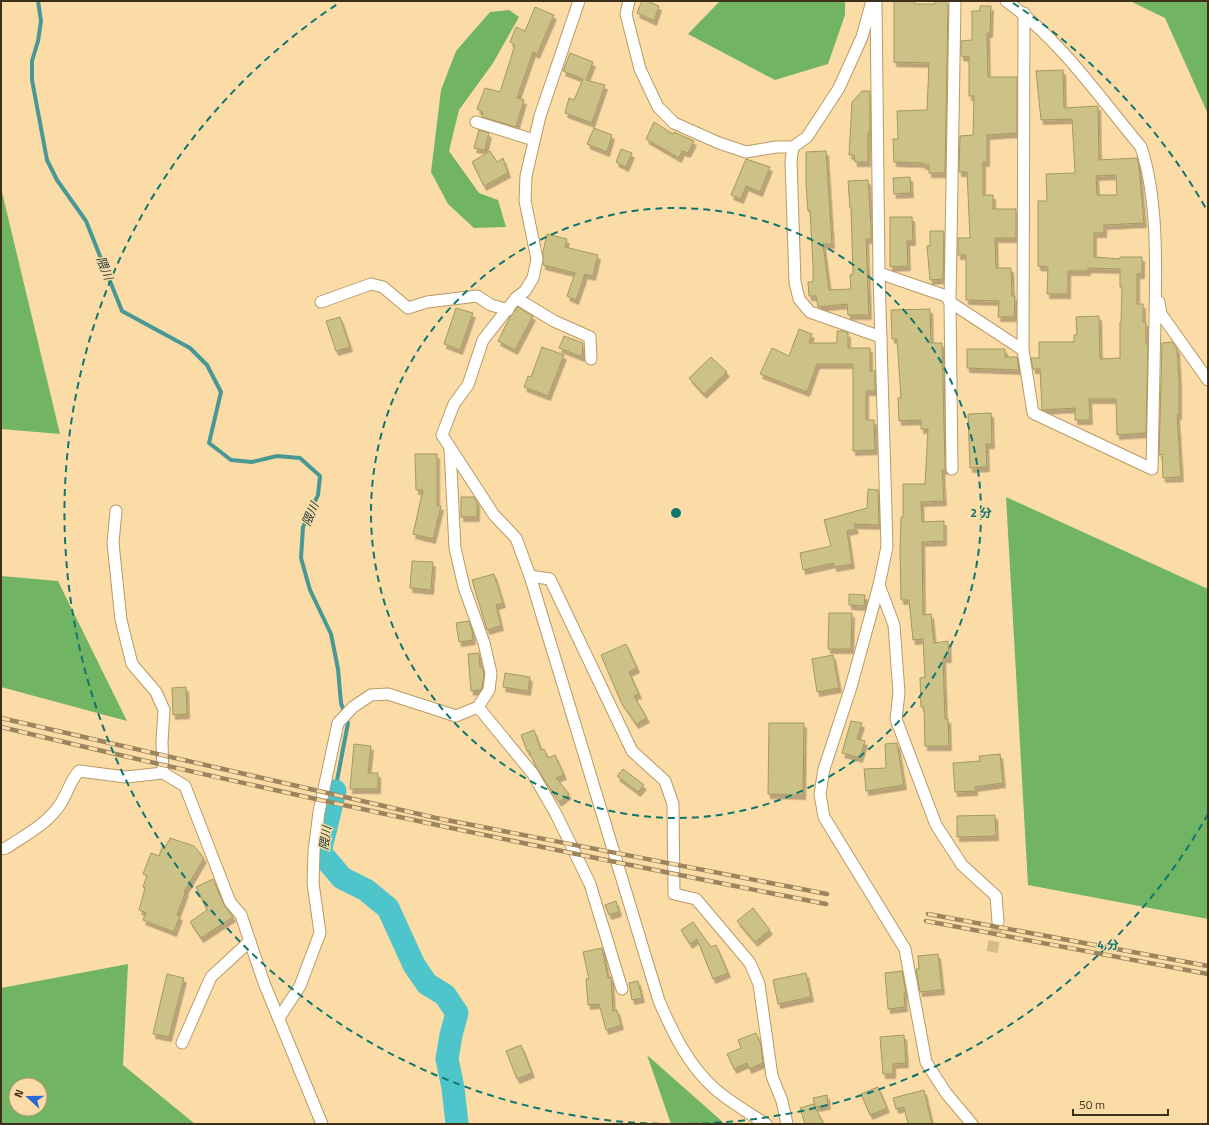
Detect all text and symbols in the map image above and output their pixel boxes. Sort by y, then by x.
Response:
water label: 隈川 [92,253,119,285]
water label: 隈川 [297,497,324,529]
text: 2 分 [970,503,992,522]
centre of rings [669,506,683,520]
water label: 隈川 [314,823,336,851]
text: 4 分 [1097,935,1119,954]
north arrow [8,1077,48,1117]
text: N [10,1087,27,1100]
scale bar [1073,1091,1168,1117]
text: 50 m [1079,1095,1105,1114]

